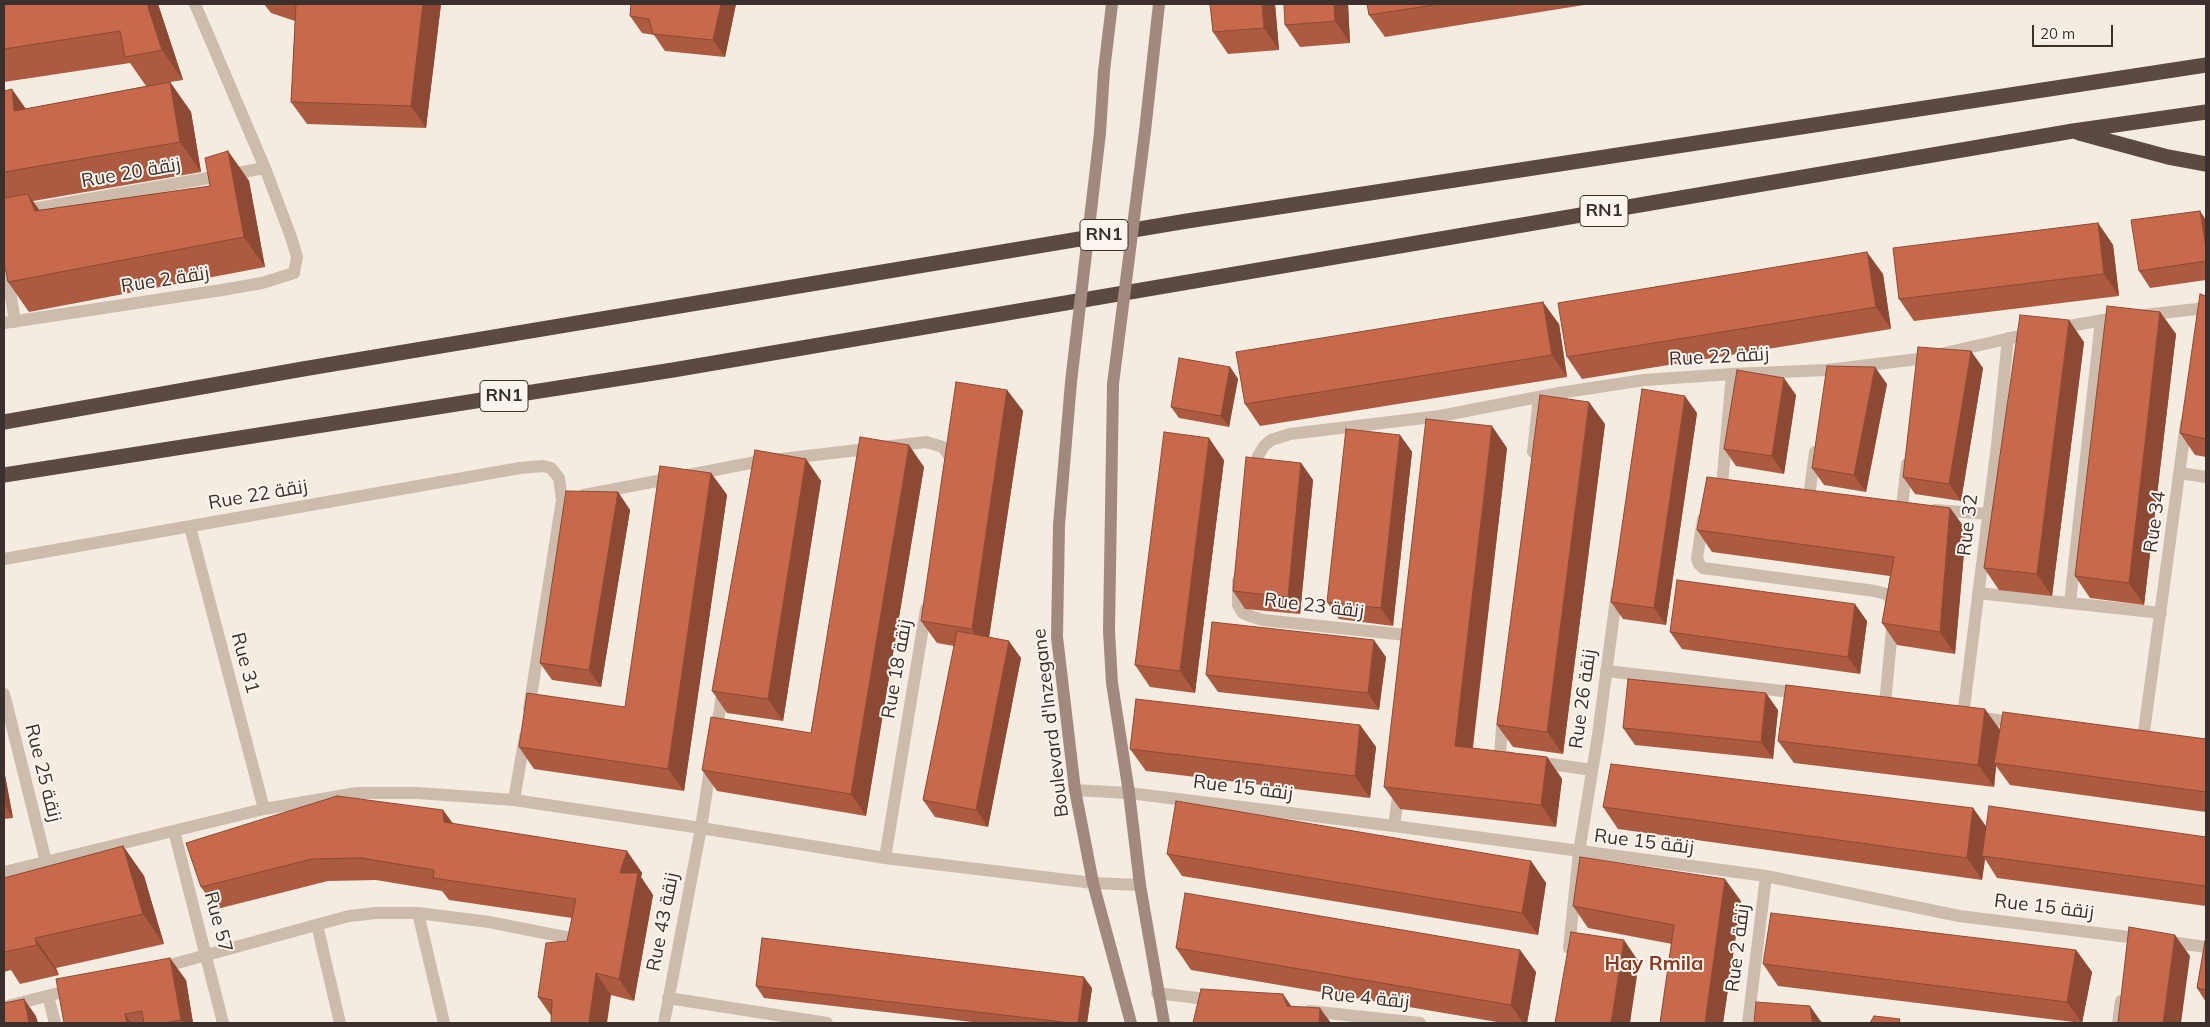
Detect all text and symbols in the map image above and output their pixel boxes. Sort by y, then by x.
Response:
scale bar [2035,15,2116,47]
text: 20 m [2040,24,2075,43]
street label: Rue 20 زنقة [80,153,182,193]
road number: RN1 [1580,196,1628,227]
road number: RN1 [1080,220,1128,250]
street label: Rue 2 زنقة [119,262,211,298]
street label: Rue 22 زنقة [1668,343,1770,371]
road number: RN1 [480,381,528,412]
street label: Rue 22 زنقة [207,475,309,515]
street label: Rue 34 [2139,490,2171,554]
street label: Rue 32 [1953,493,1983,557]
street label: Rue 23 زنقة [1263,589,1365,623]
street label: Rue 18 زنقة [877,618,917,720]
street label: Boulevard d'Inzegane [1028,627,1074,819]
street label: Rue 31 [226,630,264,696]
street label: Rue 26 زنقة [1565,648,1601,750]
street label: Rue 25 زنقة [20,722,66,824]
street label: Rue 15 زنقة [1192,771,1294,805]
street label: Rue 15 زنقة [1593,825,1695,859]
street label: Rue 43 زنقة [642,871,684,973]
street label: Rue 57 [199,889,237,955]
street label: Rue 15 زنقة [1993,890,2095,924]
street label: Rue 2 زنقة [1721,902,1755,994]
district label: Hay Rmila [1605,952,1703,976]
street label: Rue 4 زنقة [1320,982,1410,1014]

